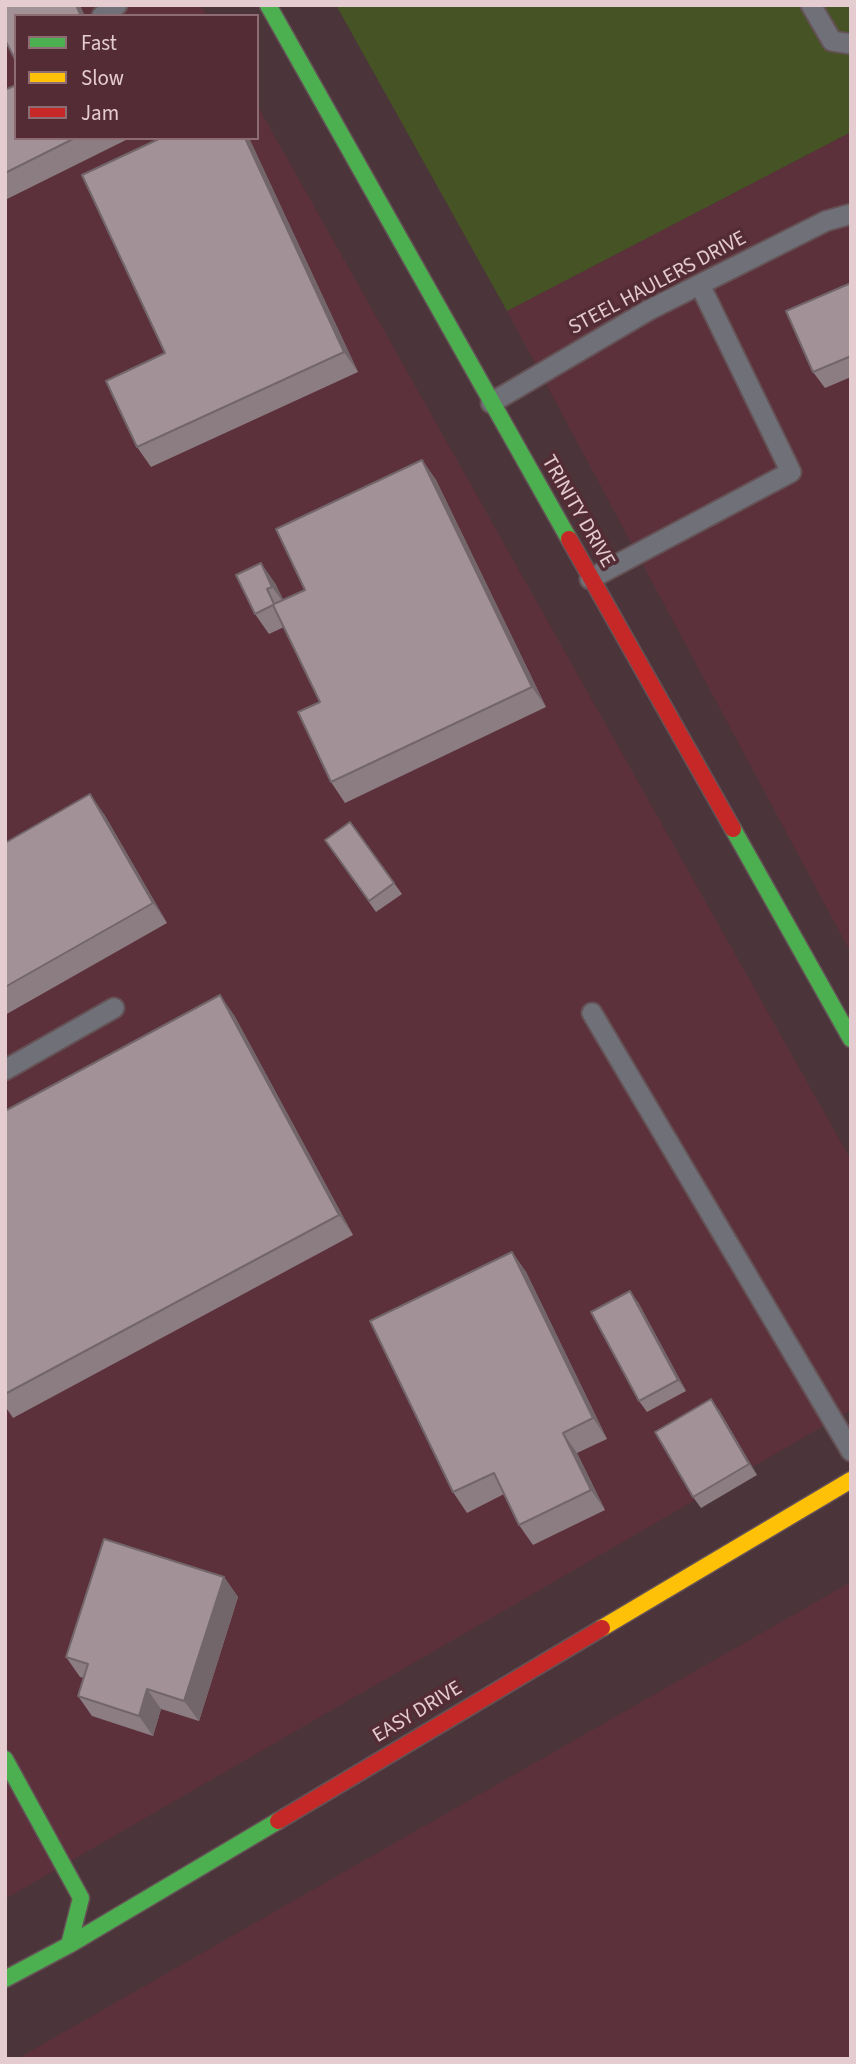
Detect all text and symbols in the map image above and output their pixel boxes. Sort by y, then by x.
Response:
legend [14,14,259,140]
text: Fast [81,28,117,58]
text: Slow [81,63,124,93]
text: Jam [81,98,119,128]
street label: STEEL HAULERS DRIVE [565,227,751,341]
street label: TRINITY DRIVE [535,451,619,573]
street label: EASY DRIVE [369,1676,467,1750]

